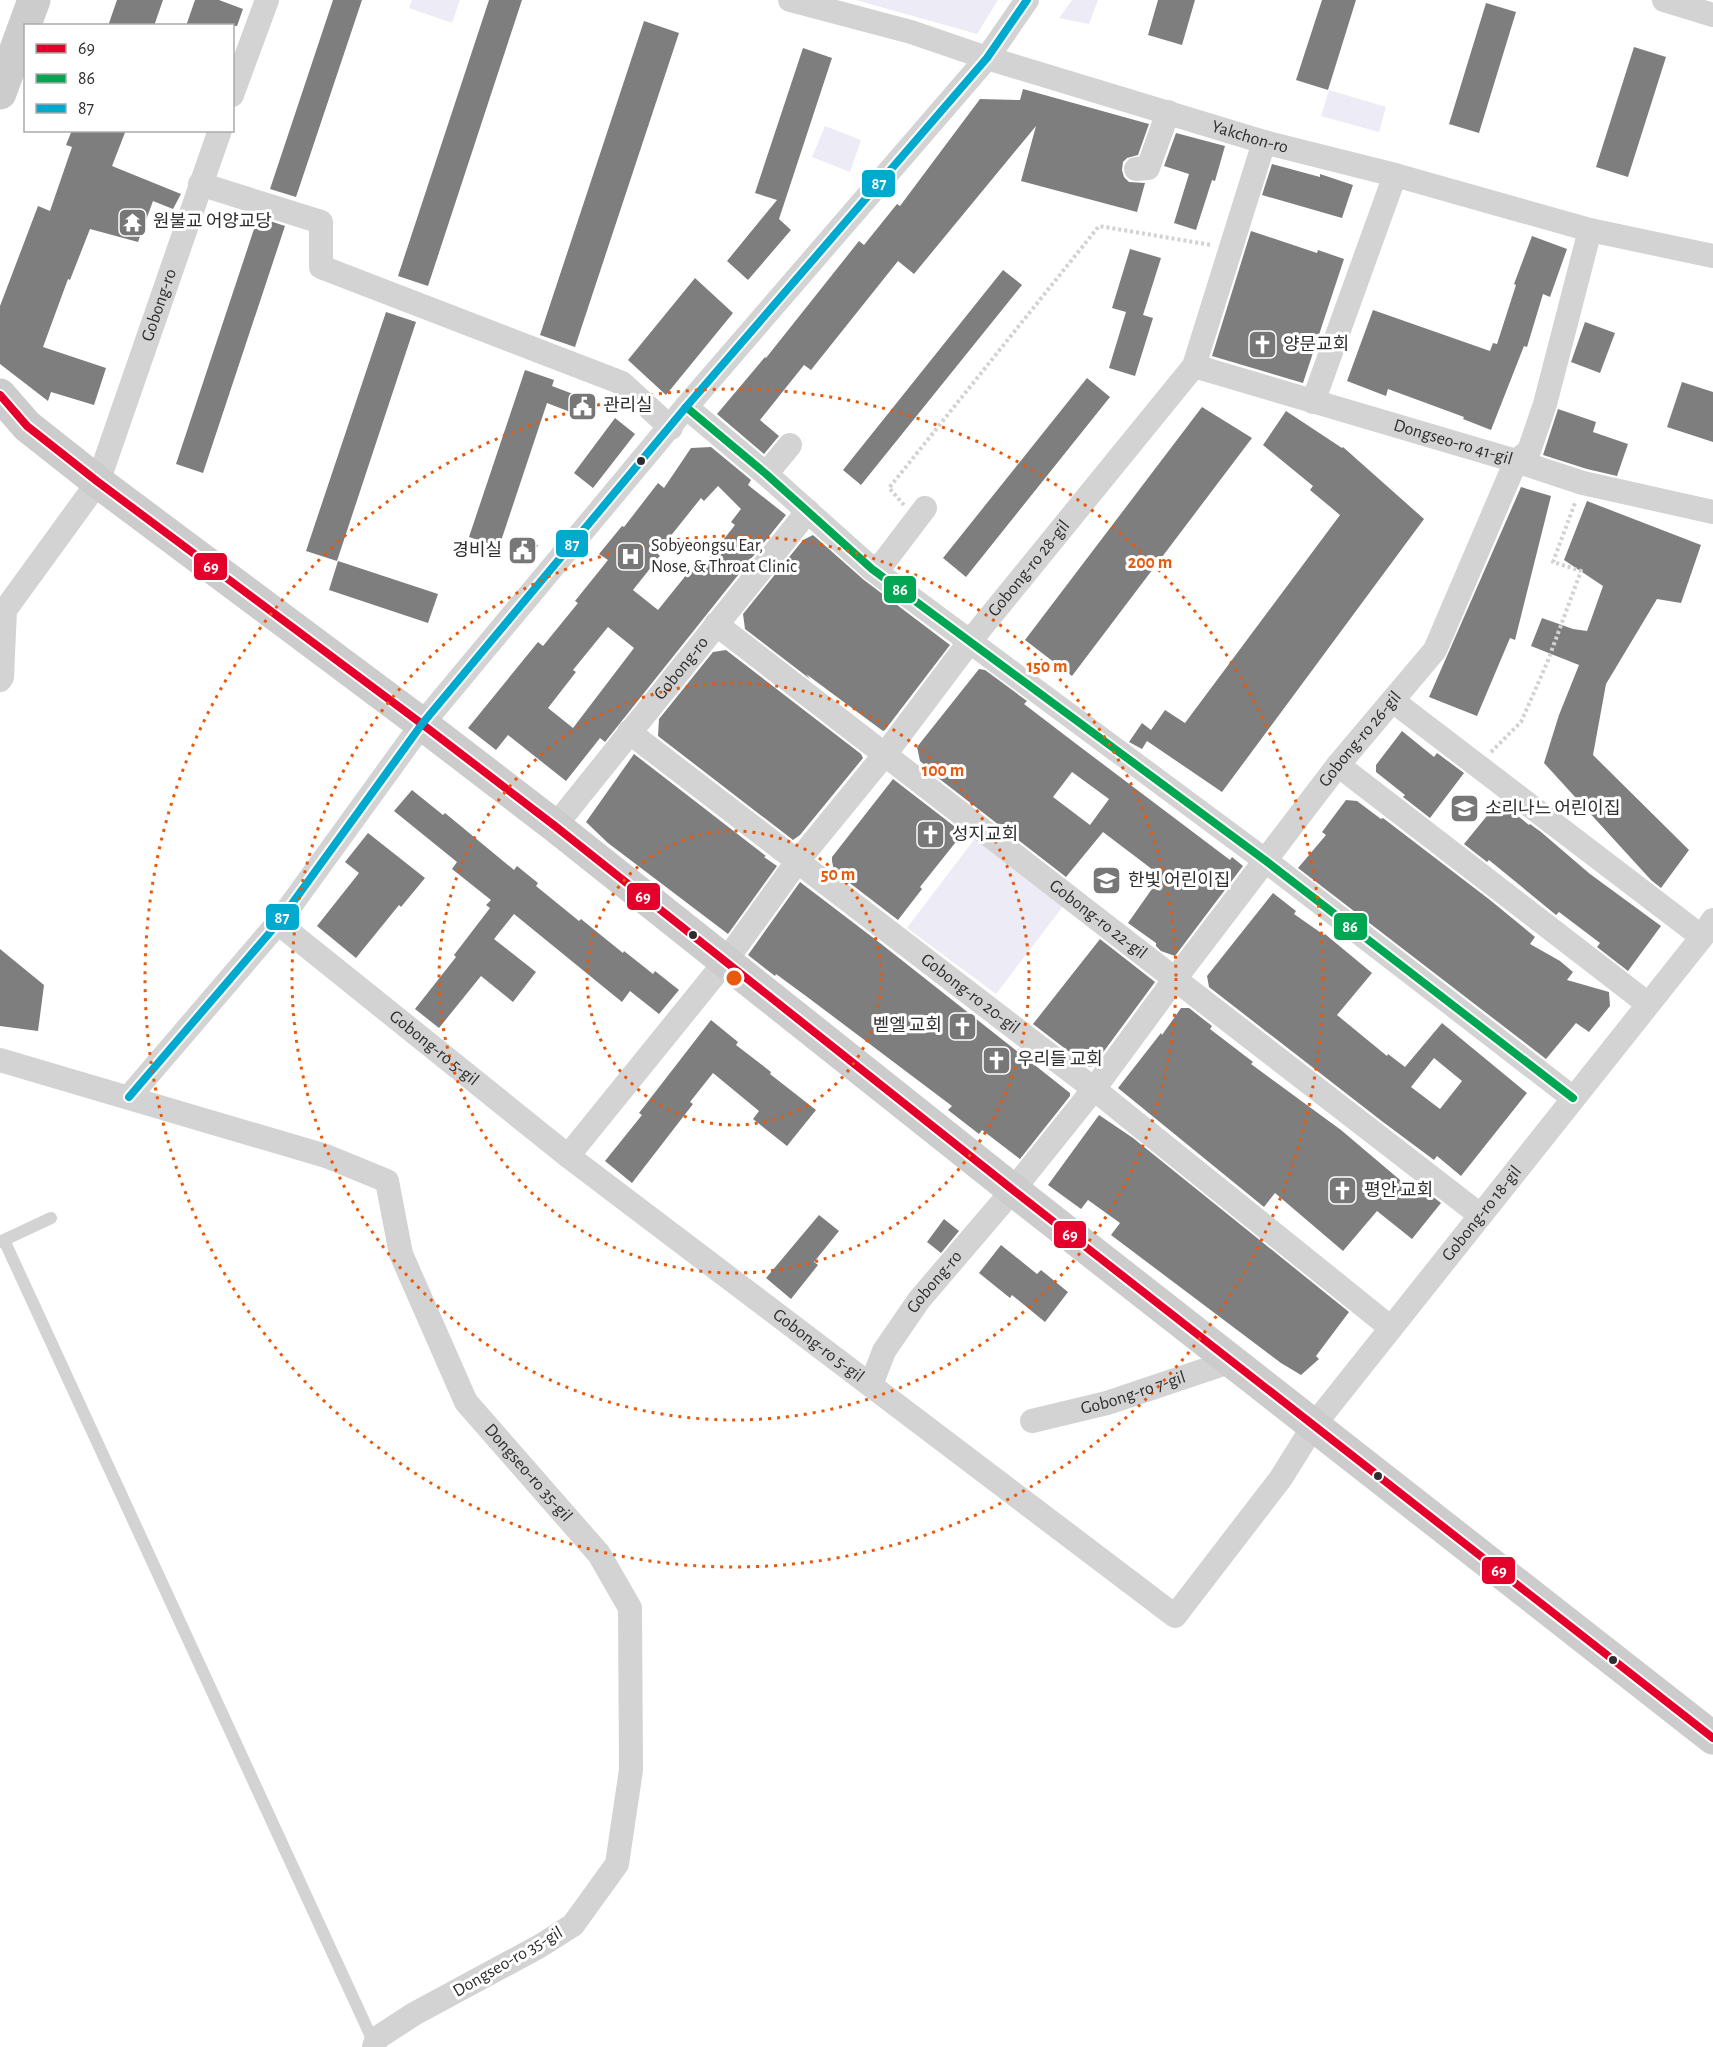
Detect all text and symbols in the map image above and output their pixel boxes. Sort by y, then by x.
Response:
legend [24,24,234,132]
text: 69 [78,40,95,58]
text: 86 [78,70,95,88]
text: 87 [78,100,94,118]
street label: Yakchon-ro [1209,118,1290,157]
line badge: 87 [861,169,896,198]
text: 87 [872,176,886,192]
temple icon: 원불교 어양교당 [116,206,148,238]
place label: 원불교 어양교당 [153,211,272,231]
street label: Gobong-ro [138,266,180,344]
church icon: 양문교회 [1246,329,1278,361]
place label: 양문교회 [1283,334,1349,354]
public building icon: 관리실 [566,390,598,422]
place label: 관리실 [603,395,653,415]
street label: Dongseo-ro 41-gil [1391,416,1515,468]
unlabelled marker [635,455,647,467]
street label: Gobong-ro 28-gil [985,517,1073,620]
line badge: 87 [555,529,589,558]
public building icon: 경비실 [507,535,539,567]
text: 87 [565,537,579,553]
place label: Sobyeongsu Ear, Nose, & Throat Clinic [651,537,797,576]
place label: 경비실 [452,540,502,560]
hospital icon: Sobyeongsu Ear, Nose, & Throat Clinic [614,540,646,572]
line badge: 69 [193,552,228,581]
text: 200 m [1128,554,1172,572]
text: 69 [203,559,219,575]
line badge: 86 [883,575,917,604]
text: 86 [892,582,908,598]
street label: Gobong-ro [651,633,712,704]
text: 150 m [1027,658,1067,676]
street label: Gobong-ro 26-gil [1316,688,1405,790]
text: 100 m [922,762,964,780]
school or university icon: 소리나느 어린이집 [1448,793,1480,825]
place label: 소리나느 어린이집 [1485,798,1620,818]
church icon: 성지교회 [915,819,947,851]
place label: 성지교회 [952,824,1018,844]
school or university icon: 한빛 어린이집 [1091,865,1123,897]
text: 50 m [821,866,855,884]
place label: 한빛 어린이집 [1128,870,1230,890]
street label: Gobong-ro 22-gil [1046,876,1150,963]
line badge: 69 [626,882,661,911]
text: 69 [635,889,651,905]
line badge: 87 [265,903,300,931]
text: 87 [275,910,289,926]
line badge: 86 [1333,912,1368,941]
text: 86 [1342,919,1358,935]
unlabelled marker [687,929,699,941]
street label: Gobong-ro 20-gil [917,950,1023,1037]
centre of rings [724,968,744,988]
street label: Gobong-ro 5-gil [386,1007,482,1089]
church icon: 벧엘 교회 [947,1010,979,1042]
place label: 벧엘 교회 [873,1015,942,1035]
church icon: 우리들 교회 [980,1044,1012,1076]
place label: 우리들 교회 [1017,1049,1103,1069]
street label: Gobong-ro 18-gil [1439,1163,1525,1265]
church icon: 평안 교회 [1327,1175,1359,1207]
place label: 평안 교회 [1364,1180,1433,1200]
line badge: 69 [1053,1220,1087,1249]
text: 69 [1062,1227,1078,1243]
street label: Gobong-ro [904,1247,966,1317]
street label: Gobong-ro 5-gil [769,1306,867,1386]
street label: Gobong-ro 7-gil [1079,1368,1188,1418]
street label: Dongseo-ro 35-gil [481,1421,575,1525]
unlabelled marker [1372,1470,1384,1482]
line badge: 69 [1481,1556,1516,1585]
text: 69 [1491,1563,1507,1579]
unlabelled marker [1607,1654,1619,1666]
street label: Dongseo-ro 35-gil [450,1923,566,2001]

